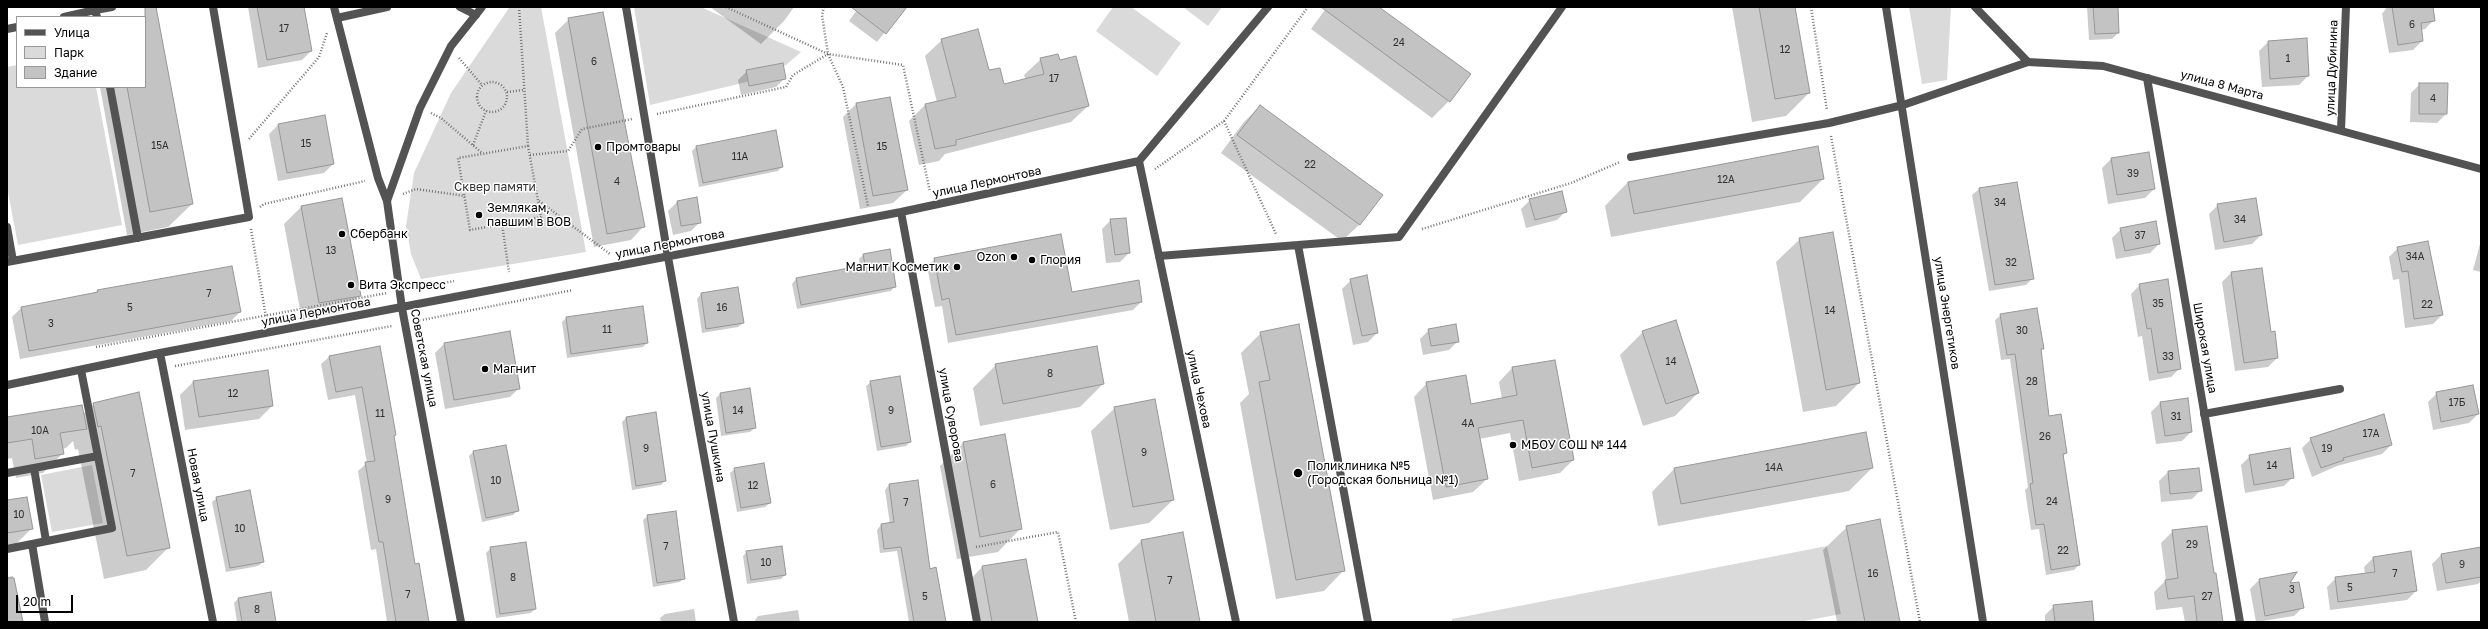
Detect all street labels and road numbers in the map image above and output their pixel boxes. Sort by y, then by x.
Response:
street label: улица Дубинина [2323,19,2341,117]
street label: улица 8 Марта [2179,67,2265,103]
street label: улица Лермонтова [931,163,1043,201]
street label: улица Лермонтова [614,226,726,262]
street label: улица Энергетиков [1931,256,1963,370]
street label: улица Лермонтова [260,294,372,330]
street label: Широкая улица [2190,301,2220,395]
street label: Советская улица [407,308,441,408]
street label: улица Чехова [1184,348,1214,430]
street label: улица Суворова [936,367,966,463]
street label: улица Пушкина [698,390,728,484]
street label: Новая улица [184,447,212,523]

